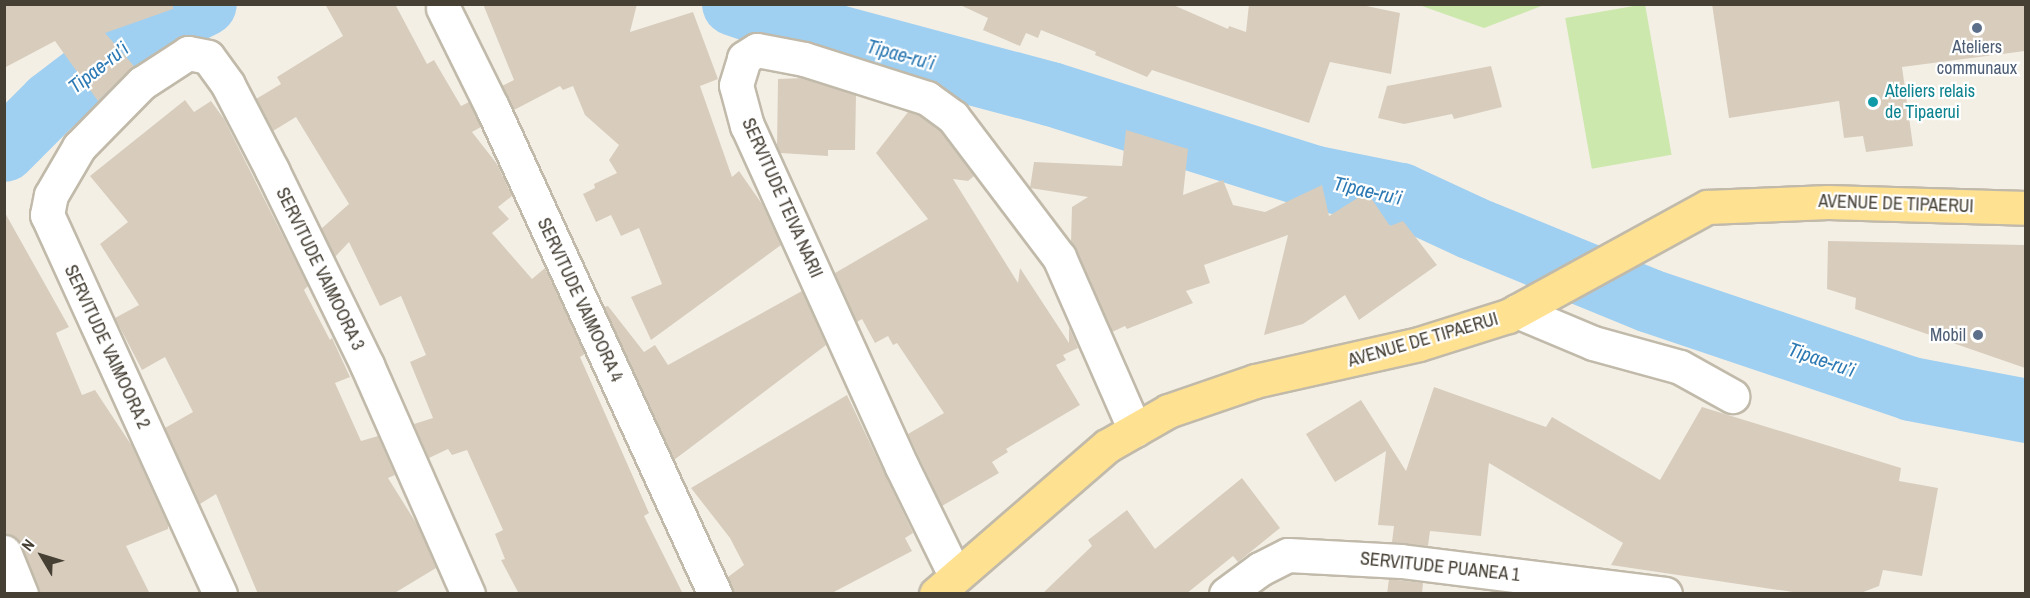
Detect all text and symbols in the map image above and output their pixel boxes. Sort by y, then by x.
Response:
marker: Ateliers communaux [1970,21,1984,35]
water label: Tipae-ru’i [864,33,938,75]
water label: Tipae-ru’i [63,36,133,98]
place label: Ateliers communaux [1937,37,2017,80]
place label: Ateliers relais de Tipaerui [1885,81,1975,124]
marker: Ateliers relais de Tipaerui [1866,95,1880,109]
street label: SERVITUDE TEIVA NARII [737,114,827,282]
water label: Tipae-ru’i [1331,170,1405,210]
street label: SERVITUDE VAIMOORA 3 [271,184,369,354]
street label: AVENUE DE TIPAERUI [1818,190,1974,218]
street label: SERVITUDE VAIMOORA 4 [532,214,628,386]
street label: SERVITUDE VAIMOORA 2 [59,261,155,433]
street label: AVENUE DE TIPAERUI [1345,308,1501,372]
place label: Mobil [1930,324,1966,346]
marker: Mobil [1971,328,1985,342]
water label: Tipae-ru’i [1785,336,1859,382]
north arrow [12,526,72,586]
text: N [16,534,39,555]
street label: SERVITUDE PUANEA 1 [1359,548,1521,586]

